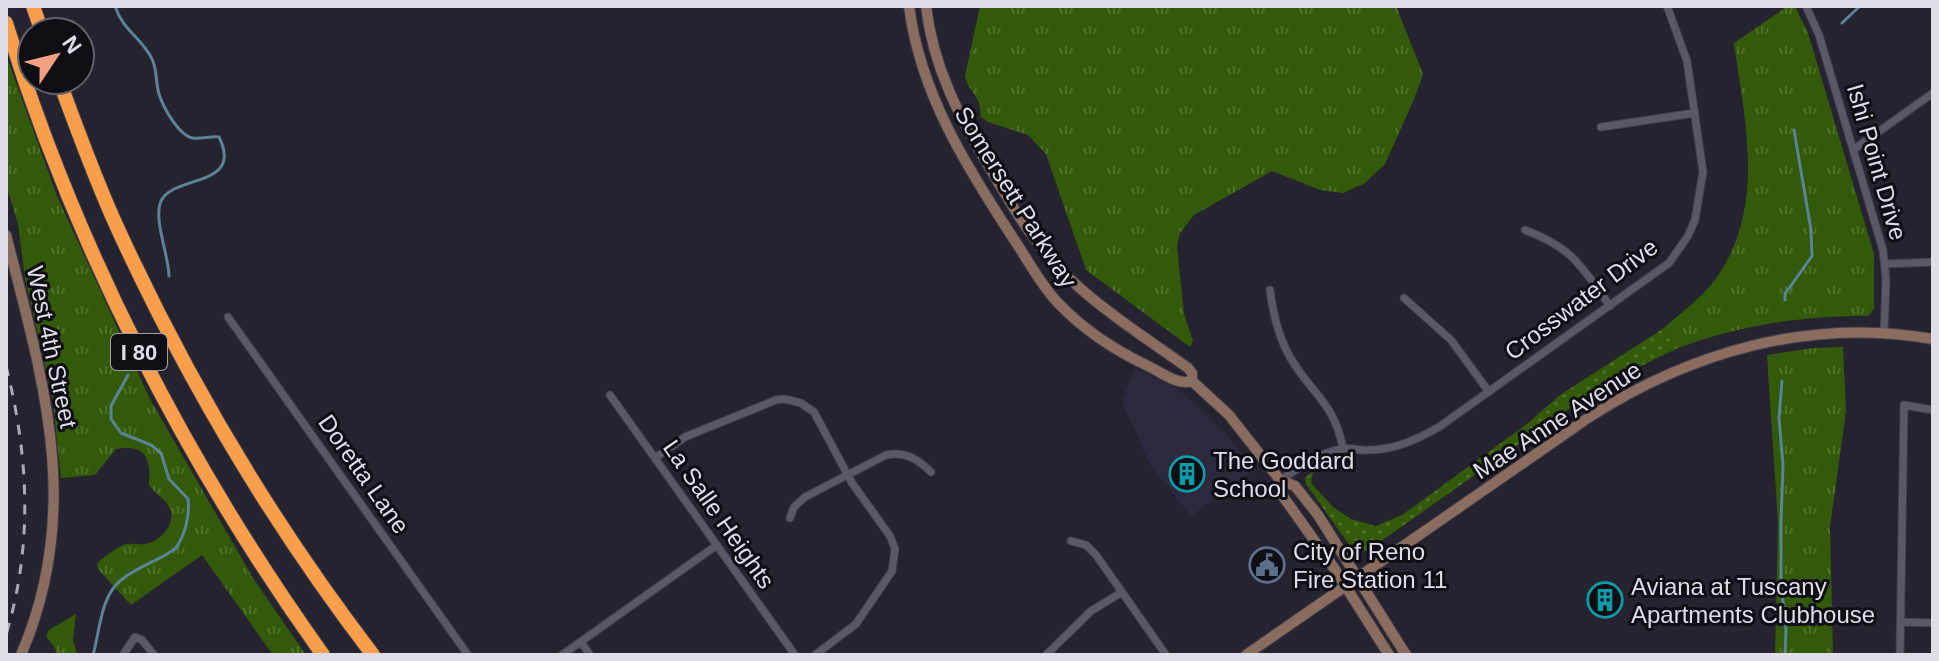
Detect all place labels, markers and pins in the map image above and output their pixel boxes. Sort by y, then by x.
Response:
place label: The Goddard School [1213,447,1354,502]
building icon: The Goddard School [1168,455,1206,493]
place label: City of Reno Fire Station 11 [1293,538,1447,593]
public building icon: City of Reno Fire Station 11 [1248,546,1286,584]
place label: Aviana at Tuscany Apartments Clubhouse [1631,573,1875,628]
building icon: Aviana at Tuscany Apartments Clubhouse [1586,581,1624,619]

